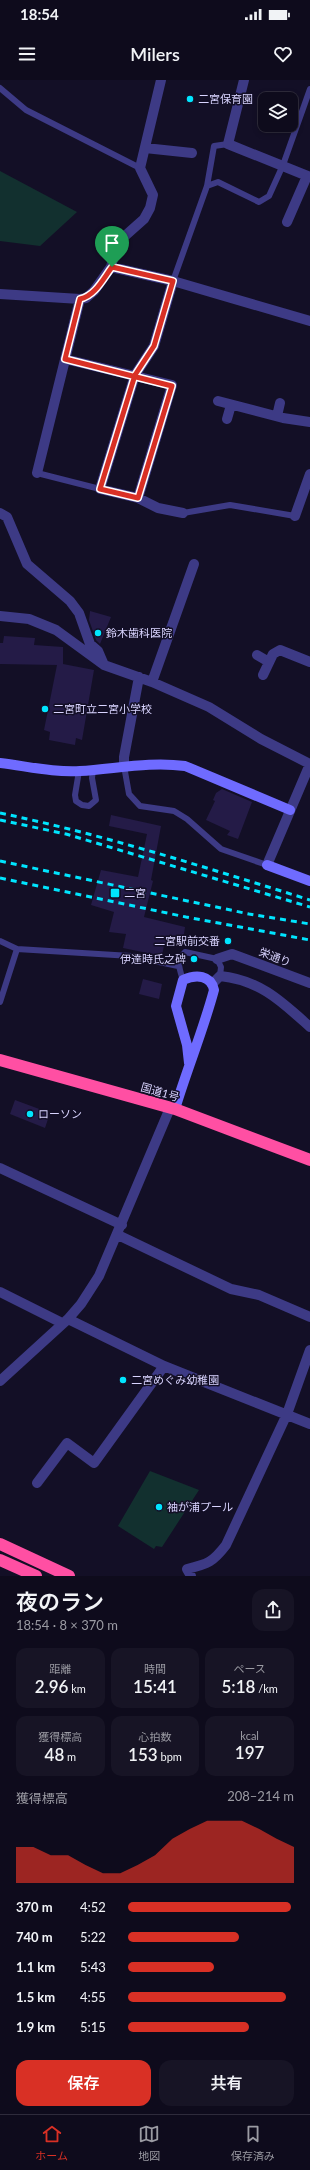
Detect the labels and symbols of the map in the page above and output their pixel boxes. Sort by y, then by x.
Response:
place label: 二宮保育園 [198,92,253,105]
marker: 二宮保育園 [185,94,195,104]
pin [95,226,129,267]
place label: 鈴木歯科医院 [106,626,172,639]
marker: 鈴木歯科医院 [93,628,103,638]
place label: 二宮町立二宮小学校 [53,702,152,715]
marker: 二宮町立二宮小学校 [40,704,50,714]
place label: 二宮 [124,886,146,899]
marker: 二宮 [109,887,121,899]
place label: 二宮駅前交番 [154,934,220,947]
marker: 二宮駅前交番 [223,936,233,946]
street label: 栄通り [257,945,293,968]
place label: 伊達時氏之碑 [120,952,186,965]
marker: 伊達時氏之碑 [189,954,199,964]
street label: 国道1号 [139,1080,181,1103]
place label: ローソン [38,1107,82,1120]
marker: ローソン [25,1109,35,1119]
place label: 二宮めぐみ幼稚園 [131,1373,219,1386]
marker: 二宮めぐみ幼稚園 [118,1375,128,1385]
place label: 袖が浦プール [167,1500,233,1513]
marker: 袖が浦プール [154,1502,164,1512]

